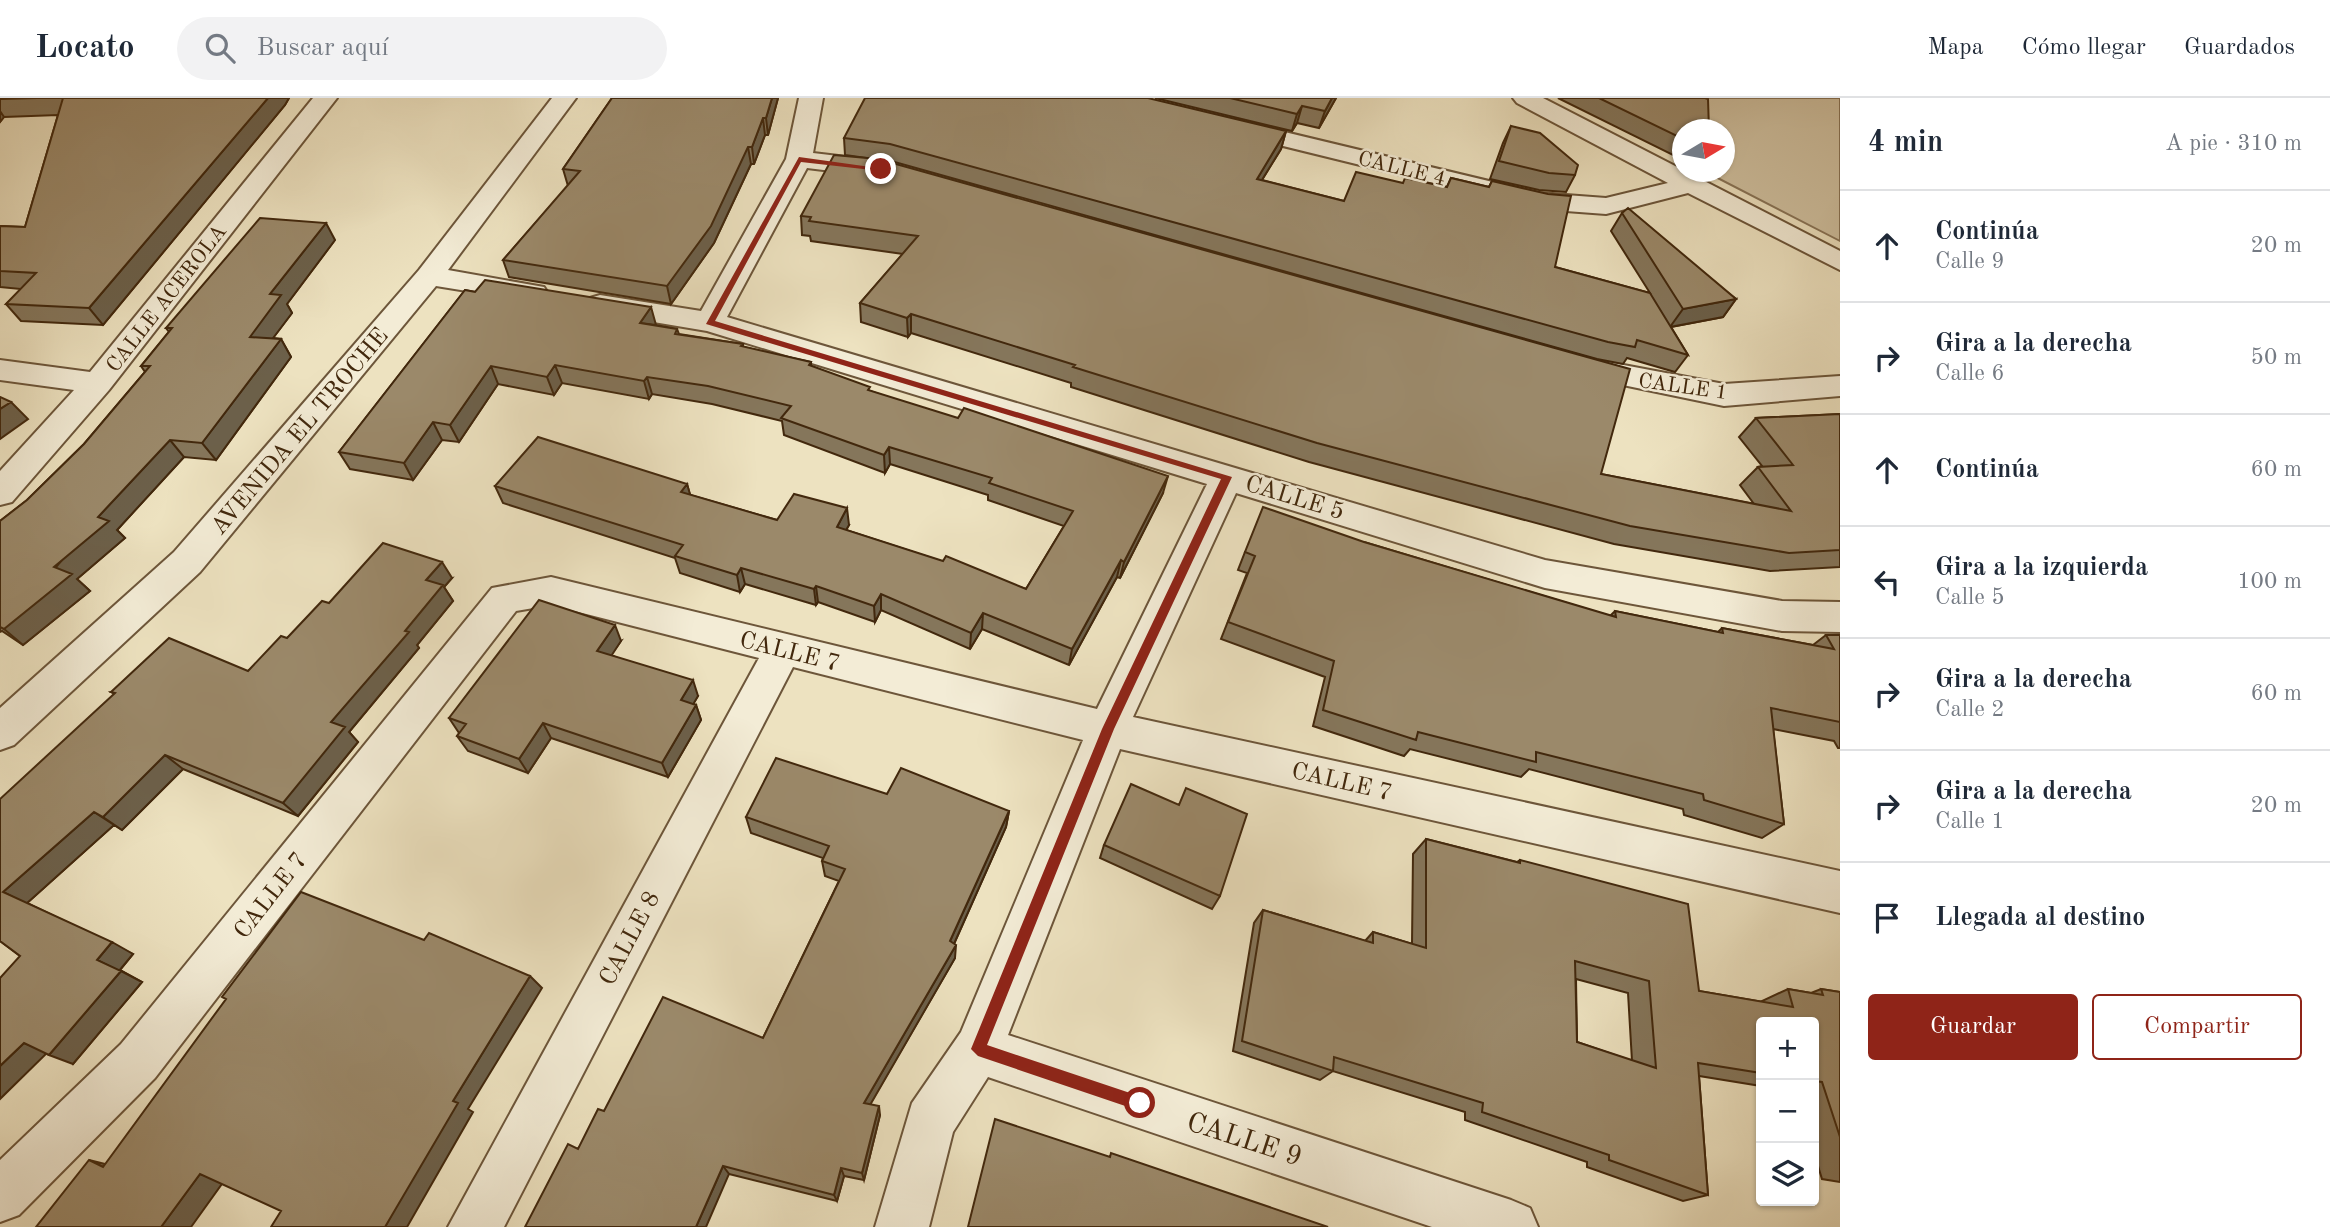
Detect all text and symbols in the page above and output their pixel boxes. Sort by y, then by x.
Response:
search box [177,17,667,80]
icon: search [201,29,239,67]
text: Locato [35,32,135,65]
text: Buscar aquí [257,35,389,61]
text: Mapa [1927,36,1984,60]
text: Cómo llegar [2022,36,2146,60]
text: Guardados [2184,36,2295,60]
north arrow [1672,119,1735,182]
text: 4 min [1868,128,1943,158]
text: A pie · 310 m [2165,132,2302,155]
street label: CALLE 4 [1356,148,1448,190]
route end [865,153,896,184]
text: Continúa [1935,219,2039,245]
street label: CALLE ACEROLA [103,221,231,377]
icon: ahead [1868,227,1906,265]
text: 20 m [2251,234,2302,257]
text: Calle 9 [1935,250,2005,273]
street label: AVENIDA EL TROCHE [207,324,394,540]
text: Gira a la derecha [1935,331,2132,357]
icon: right [1868,339,1906,377]
text: 50 m [2251,346,2302,369]
text: Calle 6 [1935,362,2005,385]
street label: CALLE 1 [1637,371,1729,404]
icon: ahead [1868,451,1906,489]
text: Continúa [1935,457,2039,483]
text: 60 m [2251,458,2302,481]
street label: CALLE 5 [1242,472,1347,525]
text: Gira a la izquierda [1935,555,2148,581]
icon: left [1868,563,1906,601]
text: 100 m [2237,570,2302,593]
text: Calle 5 [1935,586,2005,609]
street label: CALLE 7 [737,629,842,677]
text: Gira a la derecha [1935,667,2132,693]
icon: right [1868,675,1906,713]
text: 60 m [2251,682,2302,705]
text: Calle 2 [1935,698,2005,721]
street label: CALLE 7 [1289,760,1394,806]
text: Gira a la derecha [1935,779,2132,805]
icon: right [1868,787,1906,825]
text: 20 m [2251,794,2302,817]
text: Calle 1 [1935,810,2005,833]
street label: CALLE 7 [231,848,313,944]
street label: CALLE 8 [596,888,665,990]
icon: arrive [1868,899,1906,937]
text: Llegada al destino [1935,905,2145,931]
button: Guardar [1868,994,2078,1060]
button: Compartir [2092,994,2302,1060]
map controls [1756,1017,1819,1206]
button: + [1756,1017,1819,1080]
button: − [1756,1080,1819,1143]
route start [1124,1087,1155,1118]
street label: CALLE 9 [1183,1109,1305,1173]
button: layers [1756,1143,1819,1206]

